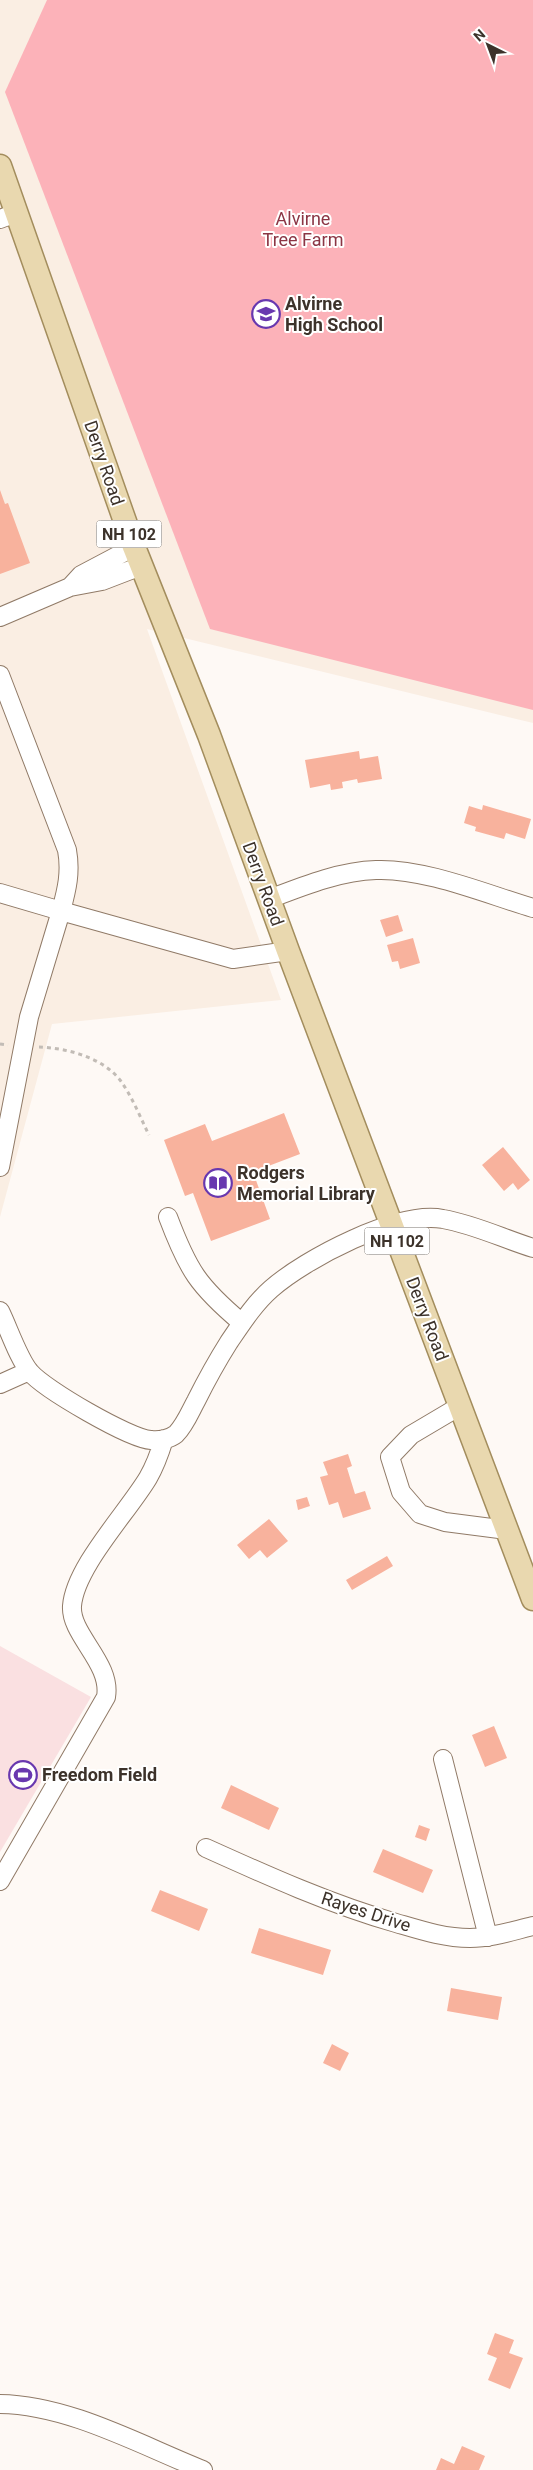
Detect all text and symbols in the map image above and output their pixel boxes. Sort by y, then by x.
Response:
north arrow [463,20,513,70]
text: N [470,26,488,45]
park label: Alvirne Tree Farm [263,208,343,250]
place label: Alvirne High School [285,293,383,335]
school or university icon: Alvirne High School [251,299,281,329]
street label: Derry Road [80,418,129,508]
road number: NH 102 [96,520,162,548]
street label: Derry Road [239,839,288,929]
place label: Rodgers Memorial Library [237,1162,376,1204]
library icon: Rodgers Memorial Library [203,1168,233,1198]
road number: NH 102 [364,1228,430,1254]
street label: Derry Road [402,1274,453,1364]
sports icon: Freedom Field [8,1760,38,1790]
place label: Freedom Field [42,1764,157,1785]
street label: Rayes Drive [319,1887,414,1936]

